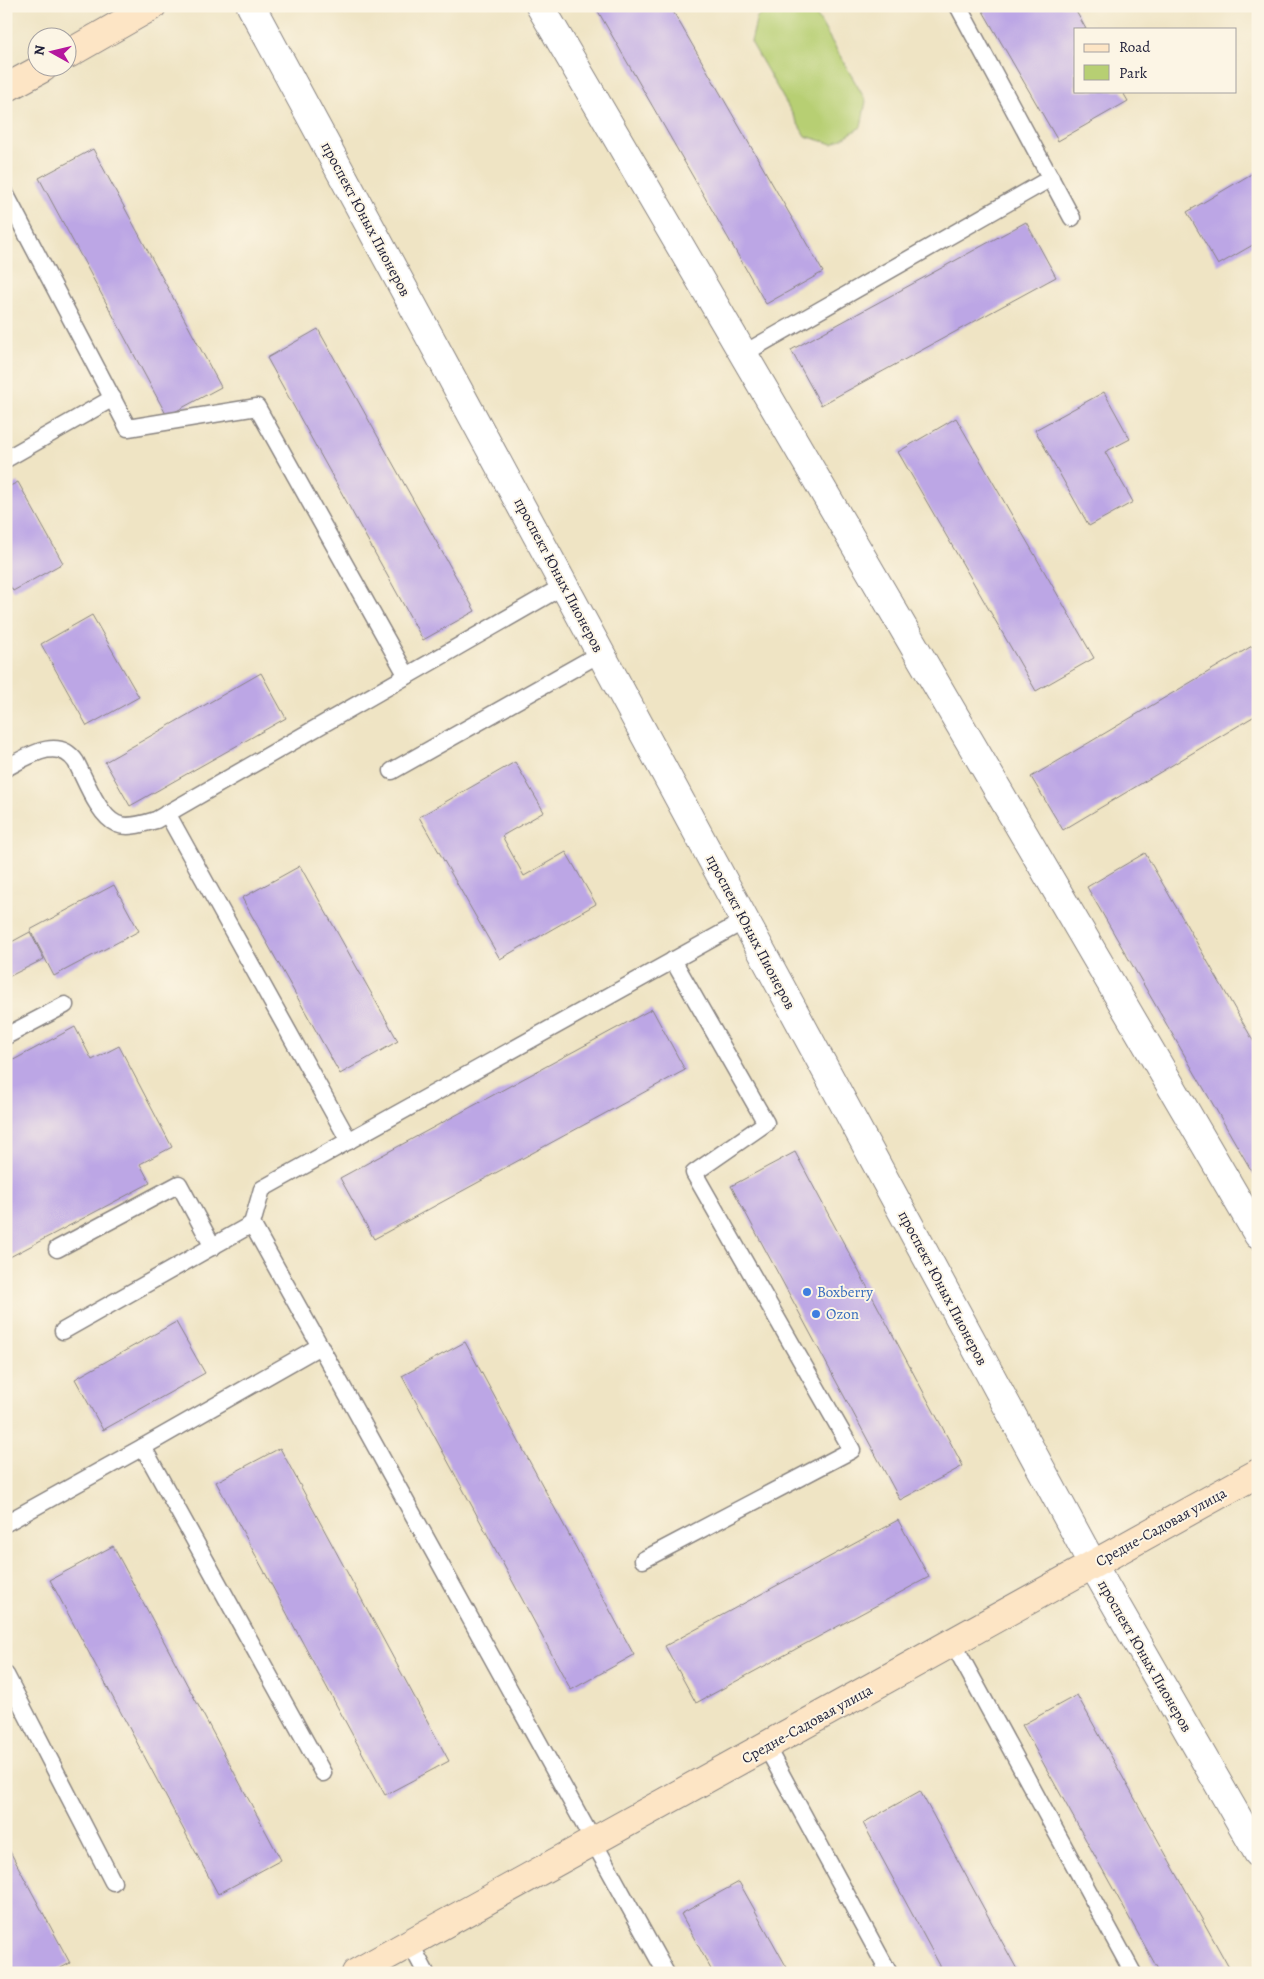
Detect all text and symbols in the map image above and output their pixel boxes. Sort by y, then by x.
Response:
north arrow [28,28,78,78]
legend [1074,28,1236,92]
text: Road [1119,37,1151,57]
text: N [30,44,50,57]
text: Park [1119,63,1148,83]
street label: проспект Юных Пионеров [317,138,415,300]
street label: проспект Юных Пионеров [510,494,608,656]
street label: проспект Юных Пионеров [702,851,800,1013]
street label: проспект Юных Пионеров [894,1207,992,1369]
place label: Boxberry [817,1282,873,1302]
marker: Boxberry [801,1286,813,1298]
place label: Ozon [826,1304,859,1324]
marker: Ozon [810,1308,822,1320]
street label: Средне-Садовая улица [1092,1483,1230,1571]
street label: проспект Юных Пионеров [1093,1576,1197,1736]
street label: Средне-Садовая улица [738,1680,876,1768]

